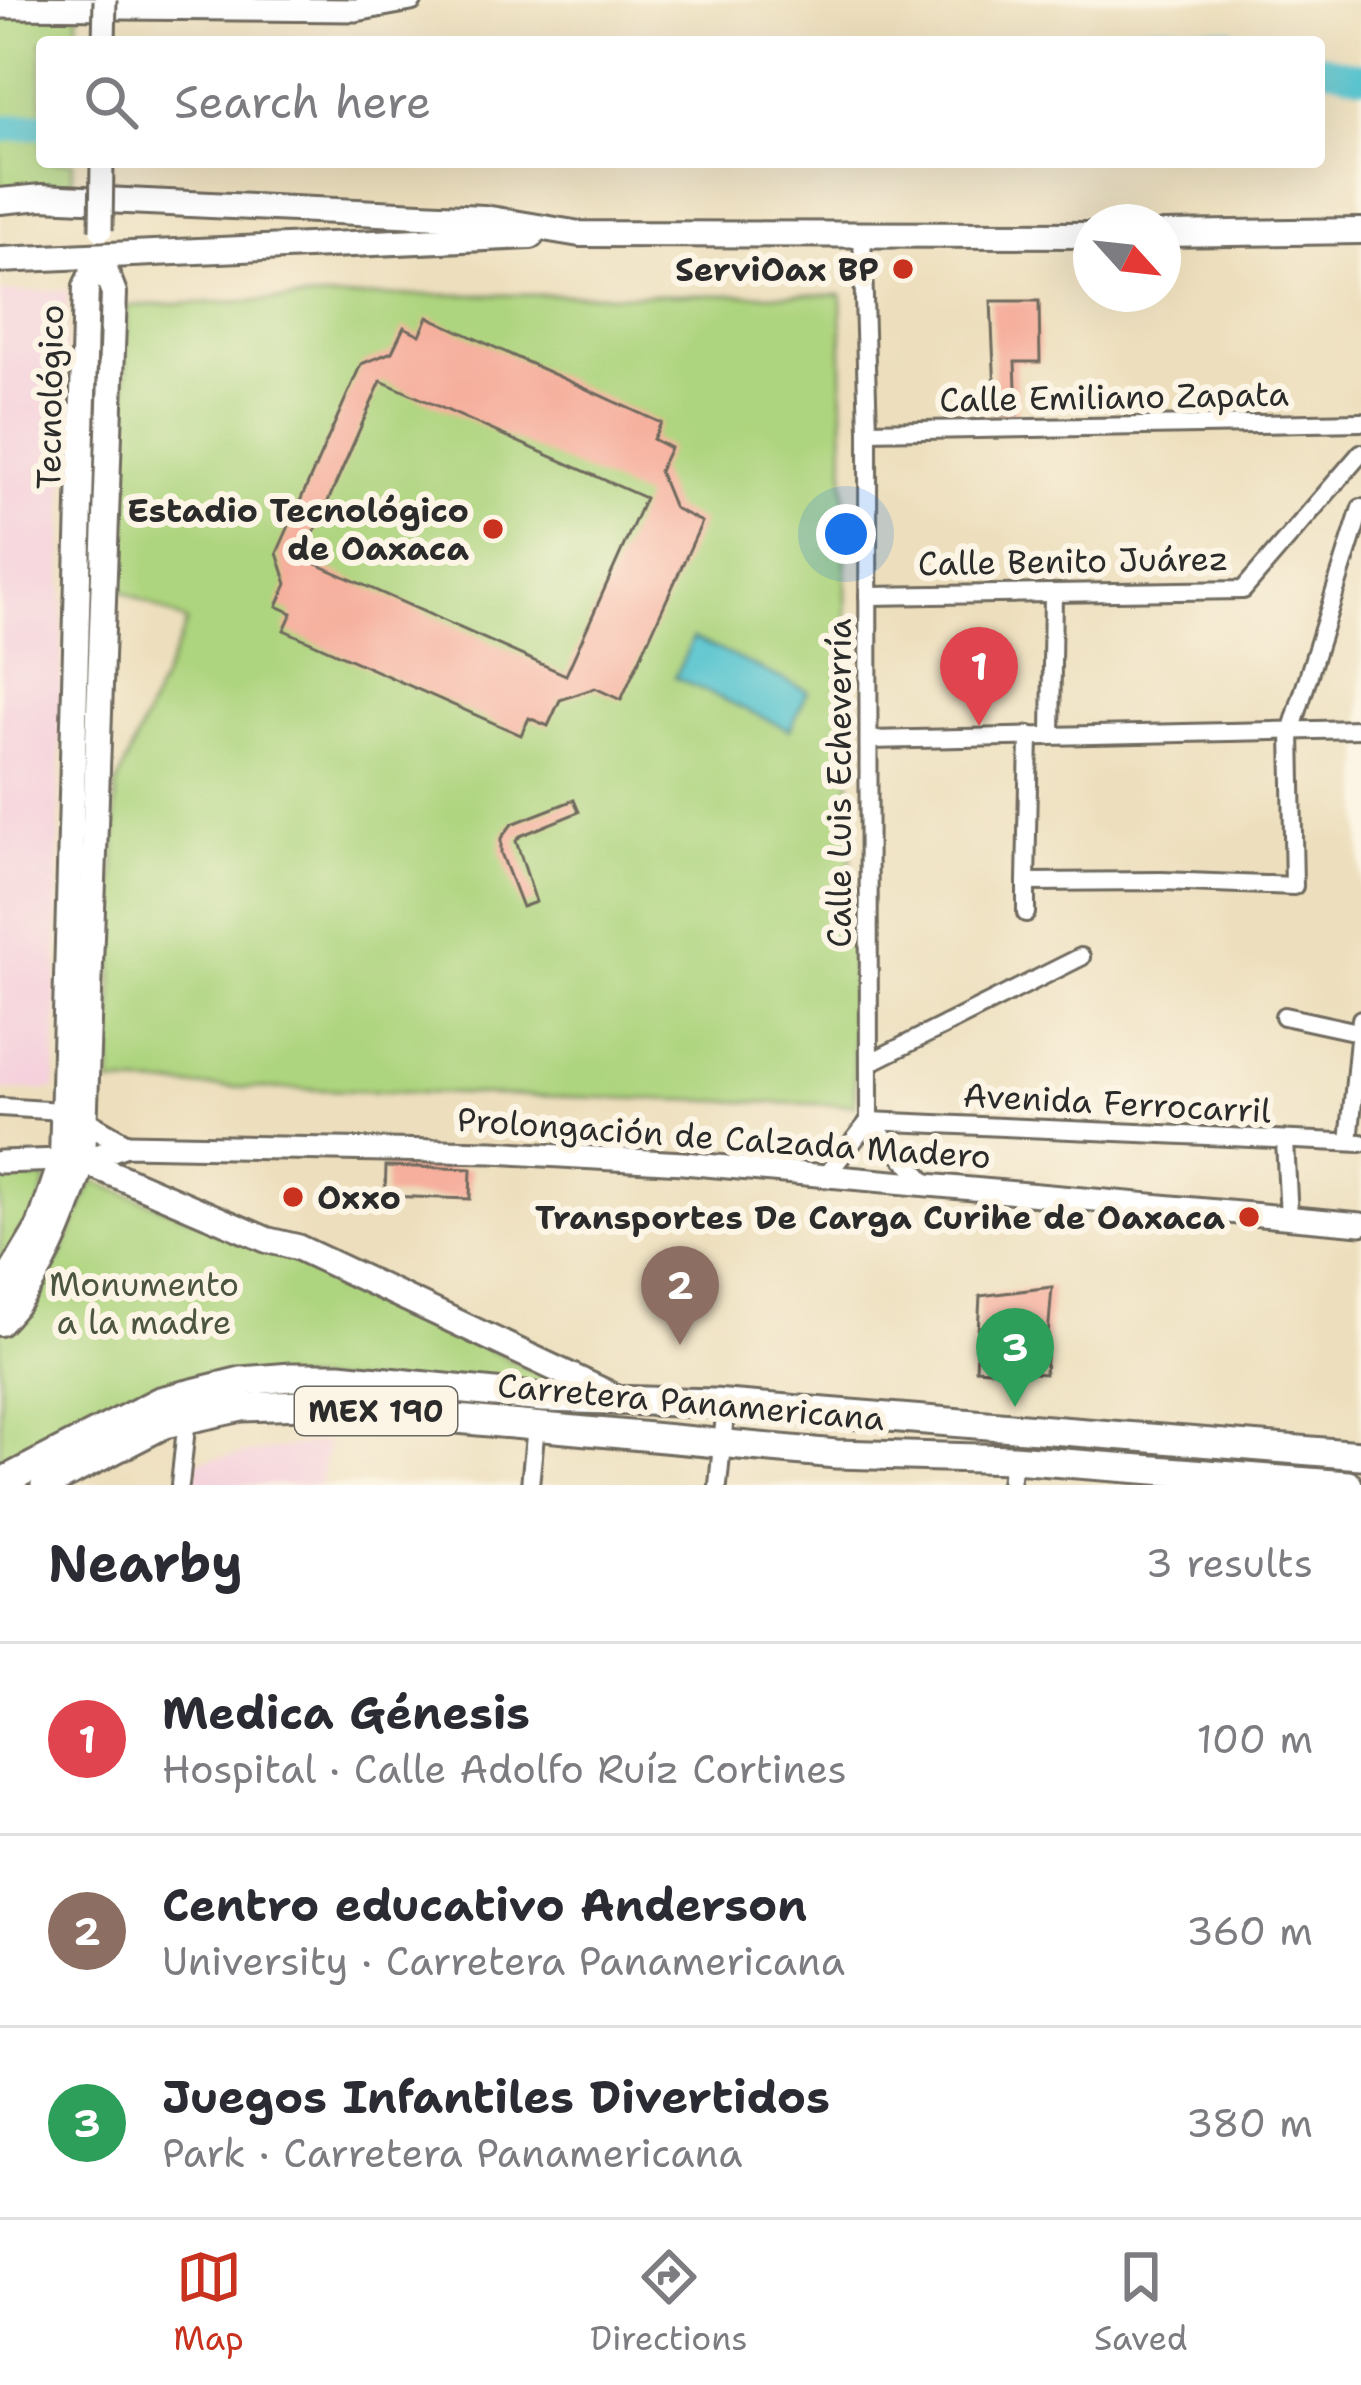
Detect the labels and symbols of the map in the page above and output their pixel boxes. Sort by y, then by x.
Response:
north arrow [1073,204,1181,312]
place label: ServiOax BP [675,247,879,292]
marker: ServiOax BP [890,256,916,282]
street label: Tecnológico [26,304,74,490]
street label: Calle Emiliano Zapata [939,371,1289,423]
place label: Estadio Tecnológico de Oaxaca [127,488,469,571]
your location [816,504,876,564]
marker: Estadio Tecnológico de Oaxaca [480,516,506,542]
street label: Calle Benito Juárez [917,536,1229,586]
street label: Calle Luis Echeverría [817,618,862,948]
pin: 1 [940,627,1018,726]
street label: Avenida Ferrocarril [962,1072,1272,1134]
street label: Prolongación de Calzada Madero [456,1097,992,1179]
place label: Oxxo [317,1175,401,1220]
marker: Oxxo [280,1184,306,1210]
place label: Transportes De Carga Curihe de Oaxaca [535,1195,1225,1240]
marker: Transportes De Carga Curihe de Oaxaca [1236,1204,1262,1230]
pin: 2 [641,1246,719,1345]
park label: Monumento a la madre [49,1262,239,1345]
pin: 3 [976,1308,1054,1407]
street label: Carretera Panamericana [495,1363,887,1441]
road number: MEX 190 [295,1387,457,1435]

